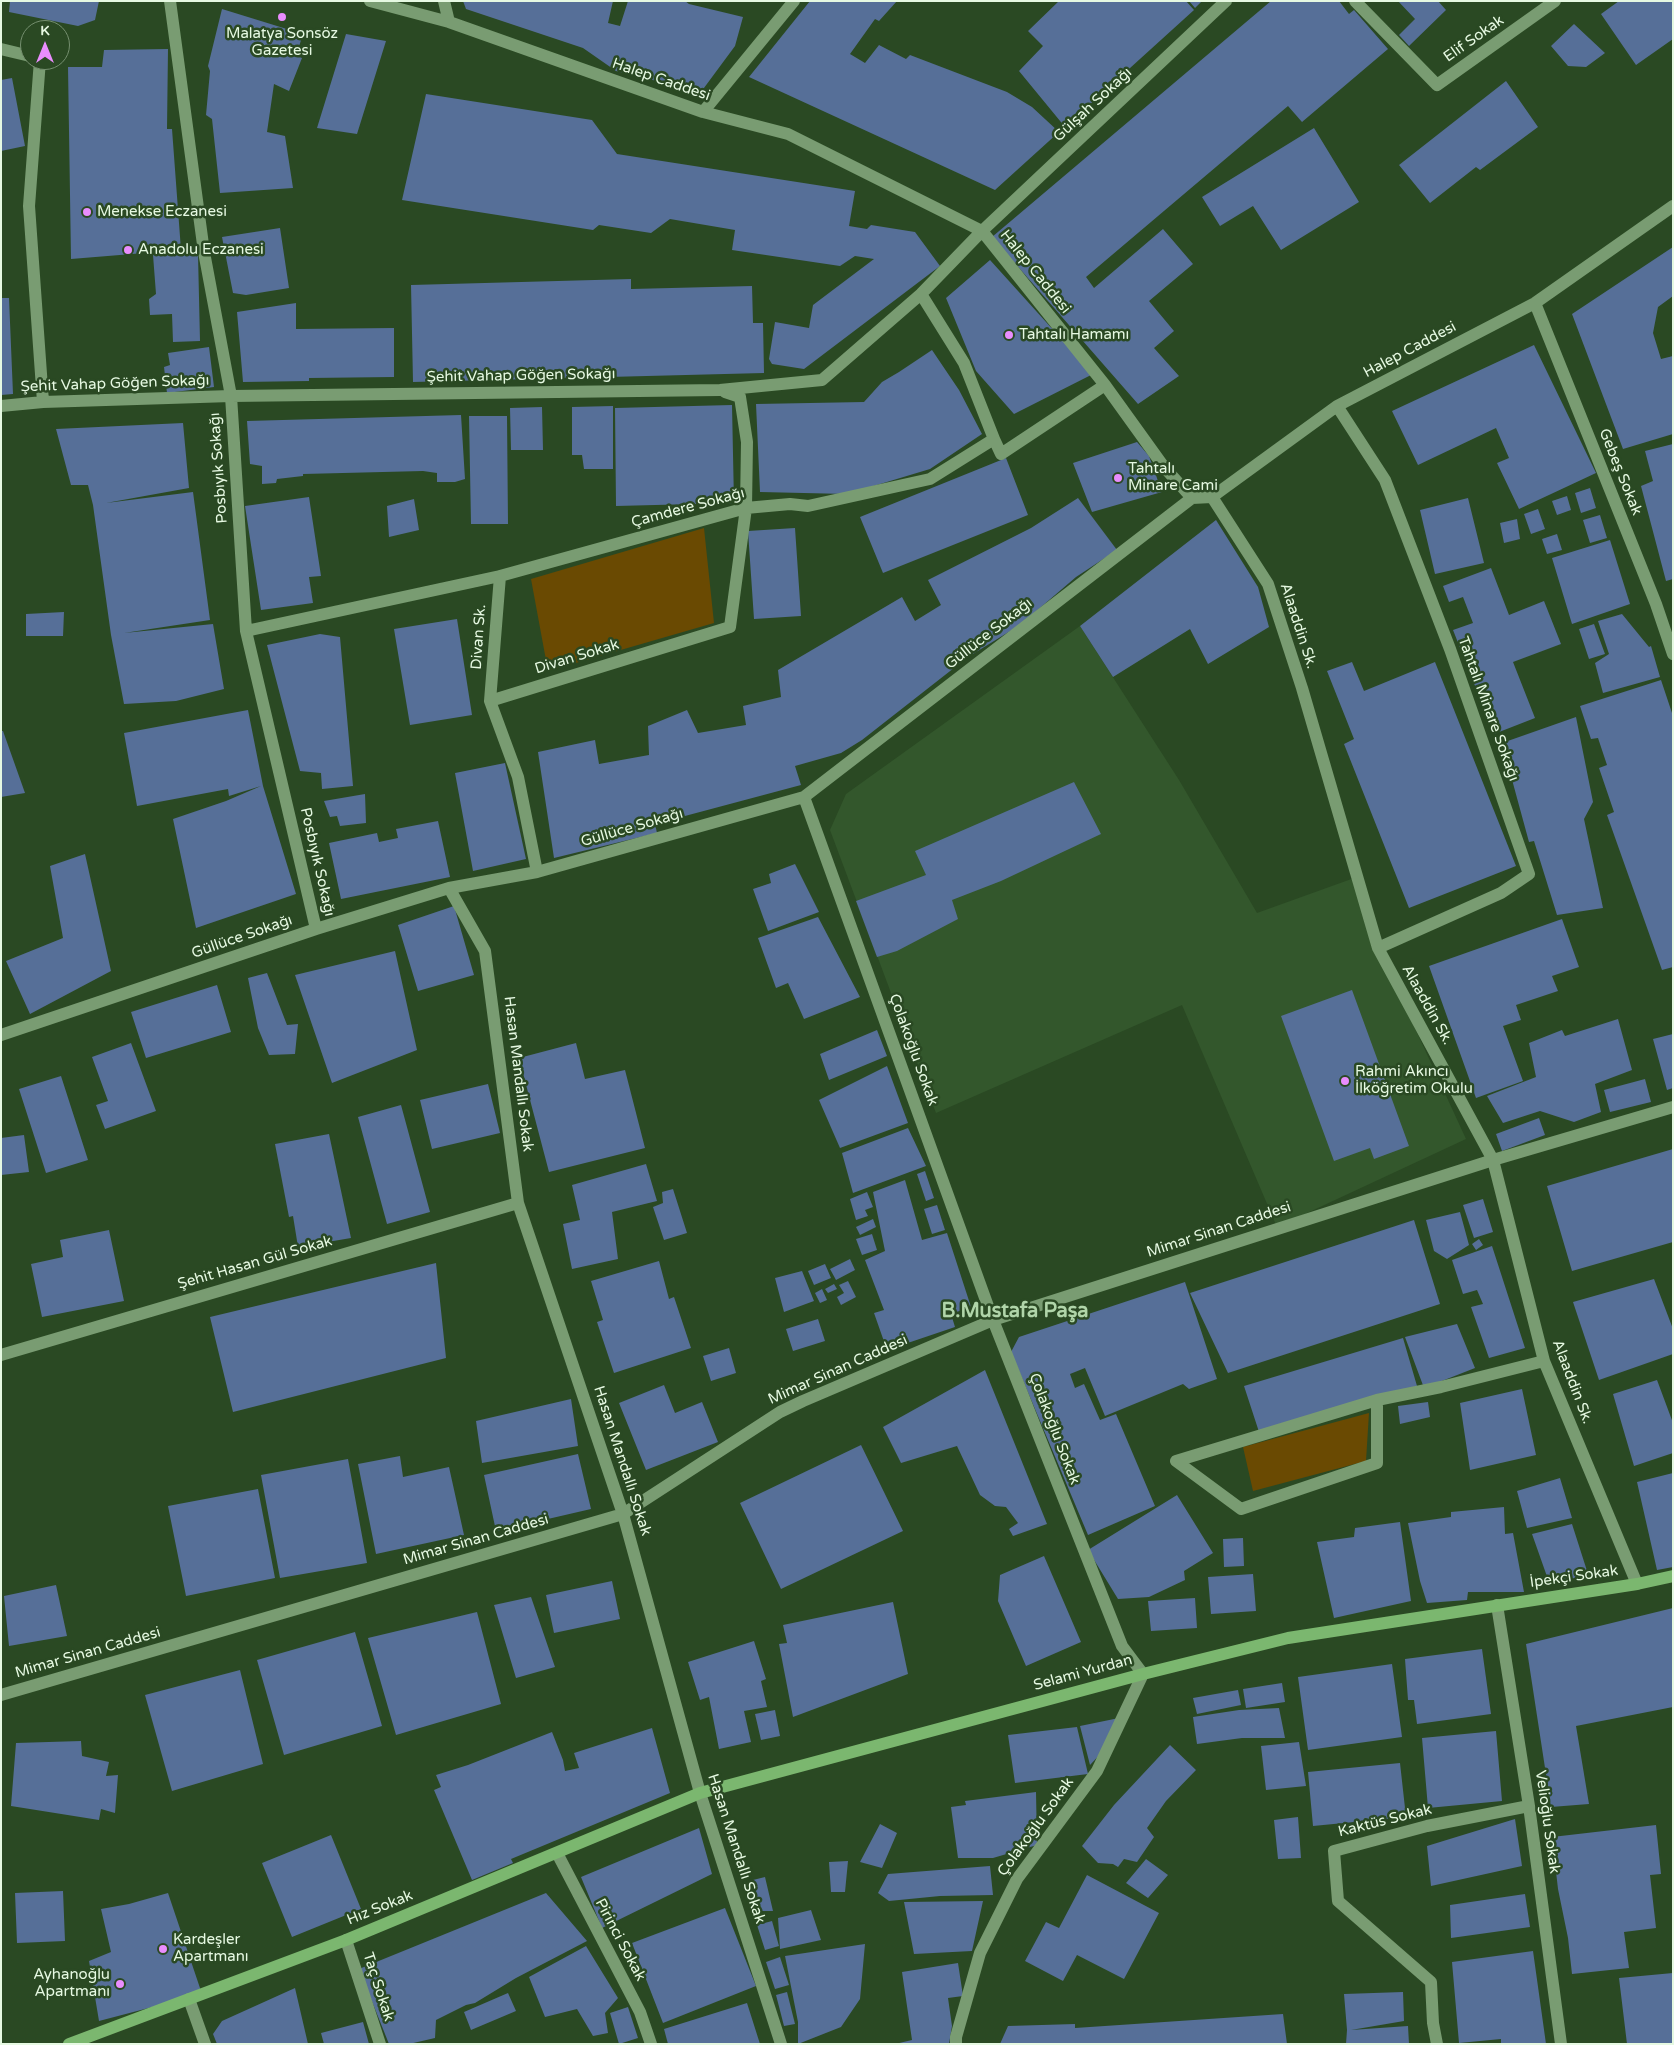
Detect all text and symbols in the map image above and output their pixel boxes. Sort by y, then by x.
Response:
marker: Malatya Sonsöz Gazetesi [276,11,288,23]
street label: Elif Sokak [1440,12,1508,66]
north arrow [20,20,70,70]
text: K [40,22,50,39]
place label: Malatya Sonsöz Gazetesi [226,25,338,60]
street label: Halep Caddesi [610,55,712,105]
street label: Gülşah Sokağı [1050,64,1136,146]
place label: Menekse Eczanesi [97,203,227,221]
marker: Menekse Eczanesi [81,206,93,218]
street label: Halep Caddesi [996,226,1074,318]
place label: Anadolu Eczanesi [138,241,264,259]
marker: Anadolu Eczanesi [122,244,134,256]
street label: Halep Caddesi [1360,318,1460,382]
place label: Tahtalı Hamamı [1019,326,1129,344]
marker: Tahtalı Hamamı [1003,329,1015,341]
street label: Şehit Vahap Göğen Sokağı [427,365,615,387]
street label: Şehit Vahap Göğen Sokağı [20,372,210,396]
street label: Posbıyık Sokağı [206,412,232,524]
street label: Gebeş Sokak [1594,426,1646,518]
place label: Tahtalı Minare Cami [1128,460,1218,495]
marker: Tahtalı Minare Cami [1112,472,1124,484]
street label: Çamdere Sokağı [629,484,747,532]
street label: Alaaddin Sk. [1276,581,1320,671]
street label: Güllüce Sokağı [942,594,1036,674]
street label: Divan Sk. [468,604,490,670]
street label: Tahtalı Minare Sokağı [1453,634,1523,784]
street label: Divan Sokak [533,636,621,678]
street label: Güllüce Sokağı [579,805,685,851]
street label: Posbıyık Sokağı [296,806,338,918]
street label: Güllüce Sokağı [189,911,295,963]
street label: Alaaddin Sk. [1398,962,1456,1048]
street label: Çolakoğlu Sokak [884,992,942,1108]
street label: Hasan Mandallı Sokak [500,995,536,1153]
place label: Rahmi Akıncı İlköğretim Okulu [1355,1063,1473,1098]
marker: Rahmi Akıncı İlköğretim Okulu [1339,1075,1351,1087]
street label: Mimar Sinan Caddesi [1145,1198,1293,1262]
street label: Şehit Hasan Gül Sokak [176,1232,334,1294]
district label: B.Mustafa Paşa [941,1300,1089,1324]
street label: Mimar Sinan Caddesi [766,1331,910,1409]
street label: Alaaddin Sk. [1548,1337,1596,1427]
street label: Çolakoğlu Sokak [1024,1371,1084,1487]
street label: Hasan Mandallı Sokak [589,1384,655,1538]
street label: Mimar Sinan Caddesi [401,1511,551,1569]
street label: İpekçi Sokak [1529,1562,1619,1592]
street label: Mimar Sinan Caddesi [13,1624,163,1682]
street label: Selami Yurdan [1032,1651,1134,1695]
street label: Velioğlu Sokak [1531,1769,1563,1875]
street label: Hasan Mandallı Sokak [703,1772,769,1926]
street label: Çolakoğlu Sokak [994,1774,1078,1880]
street label: Kaktüs Sokak [1336,1801,1434,1841]
street label: Hız Sokak [345,1887,415,1929]
street label: Pirinci Sokak [591,1896,649,1984]
place label: Kardeşler Apartmanı [173,1931,249,1966]
marker: Kardeşler Apartmanı [157,1943,169,1955]
street label: Taç Sokak [358,1950,398,2024]
place label: Ayhanoğlu Apartmanı [33,1966,110,2001]
marker: Ayhanoğlu Apartmanı [114,1978,126,1990]

